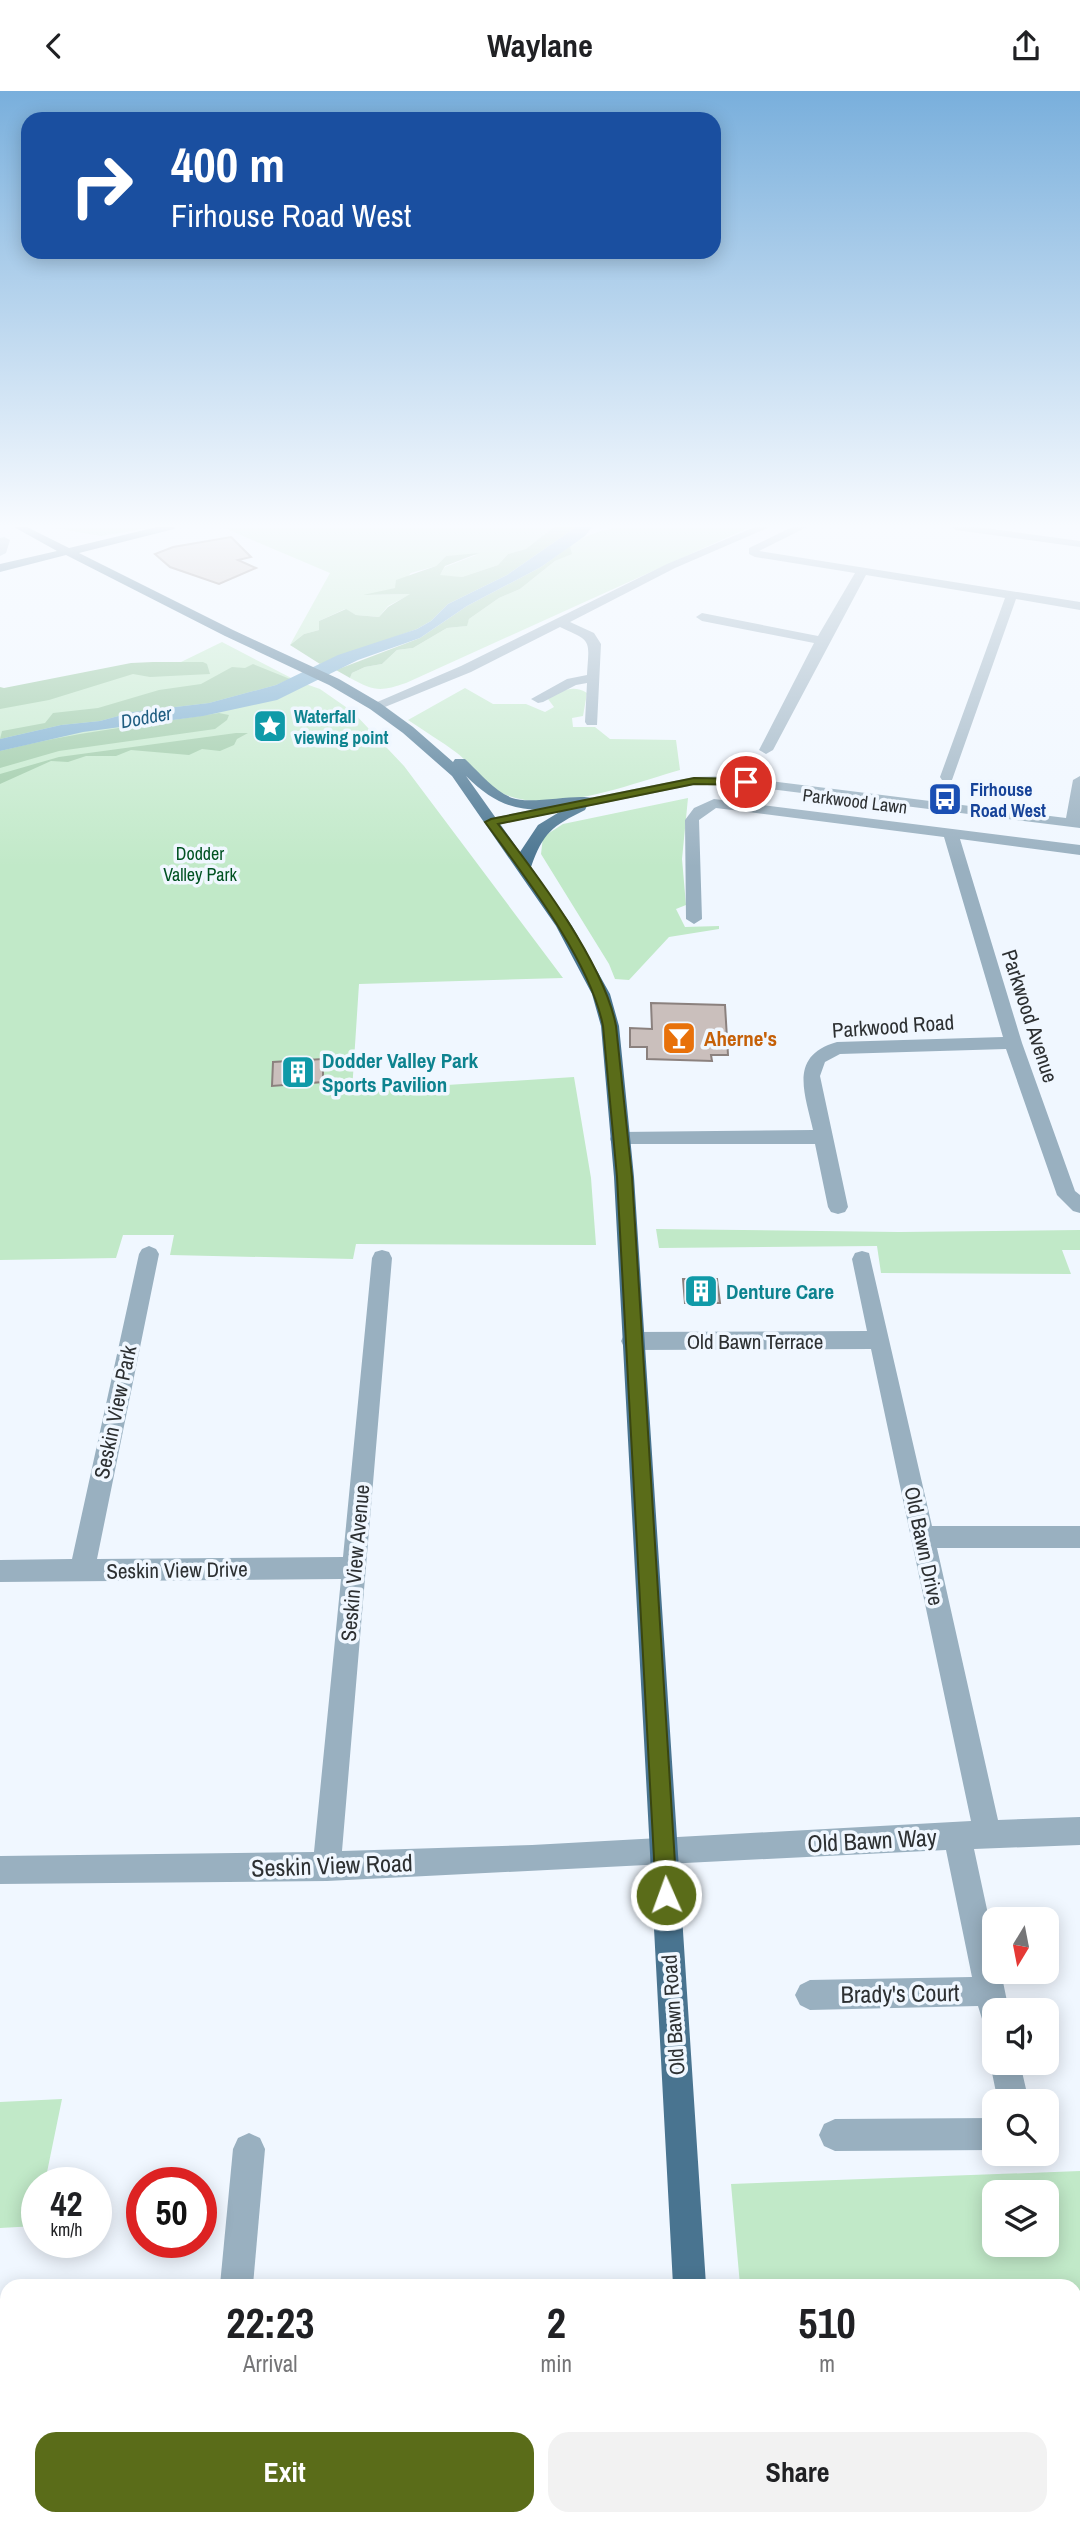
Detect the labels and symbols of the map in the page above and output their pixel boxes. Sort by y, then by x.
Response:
water label: Dodder [119,700,174,734]
place label: Waterfall viewing point [294,704,388,750]
place icon: Waterfall viewing point [251,707,289,745]
pin [716,752,776,812]
place label: Firhouse Road West [970,777,1046,823]
bus stop icon: Firhouse Road West [926,780,964,818]
street label: Parkwood Lawn [801,782,909,820]
park label: Dodder Valley Park [163,841,237,887]
street label: Parkwood Avenue [995,946,1065,1086]
street label: Parkwood Road [831,1007,955,1045]
bar icon: Aherne's [660,1019,698,1057]
place label: Aherne's [704,1024,777,1053]
place label: Dodder Valley Park Sports Pavilion [322,1046,478,1099]
building icon: Dodder Valley Park Sports Pavilion [279,1053,317,1091]
building icon: Denture Care [682,1272,720,1310]
place label: Denture Care [726,1277,834,1306]
street label: Old Bawn Terrace [687,1327,823,1356]
street label: Seskin View Park [87,1342,143,1481]
street label: Seskin View Avenue [334,1483,376,1643]
street label: Old Bawn Drive [897,1484,951,1608]
street label: Seskin View Drive [106,1554,248,1586]
street label: Old Bawn Way [807,1821,938,1859]
street label: Seskin View Road [251,1846,413,1884]
position arrow [629,1858,703,1932]
north arrow [982,1907,1059,1985]
street label: Old Bawn Road [654,1954,692,2076]
street label: Brady's Court [840,1976,960,2010]
speed limit sign: 50 [126,2167,217,2258]

